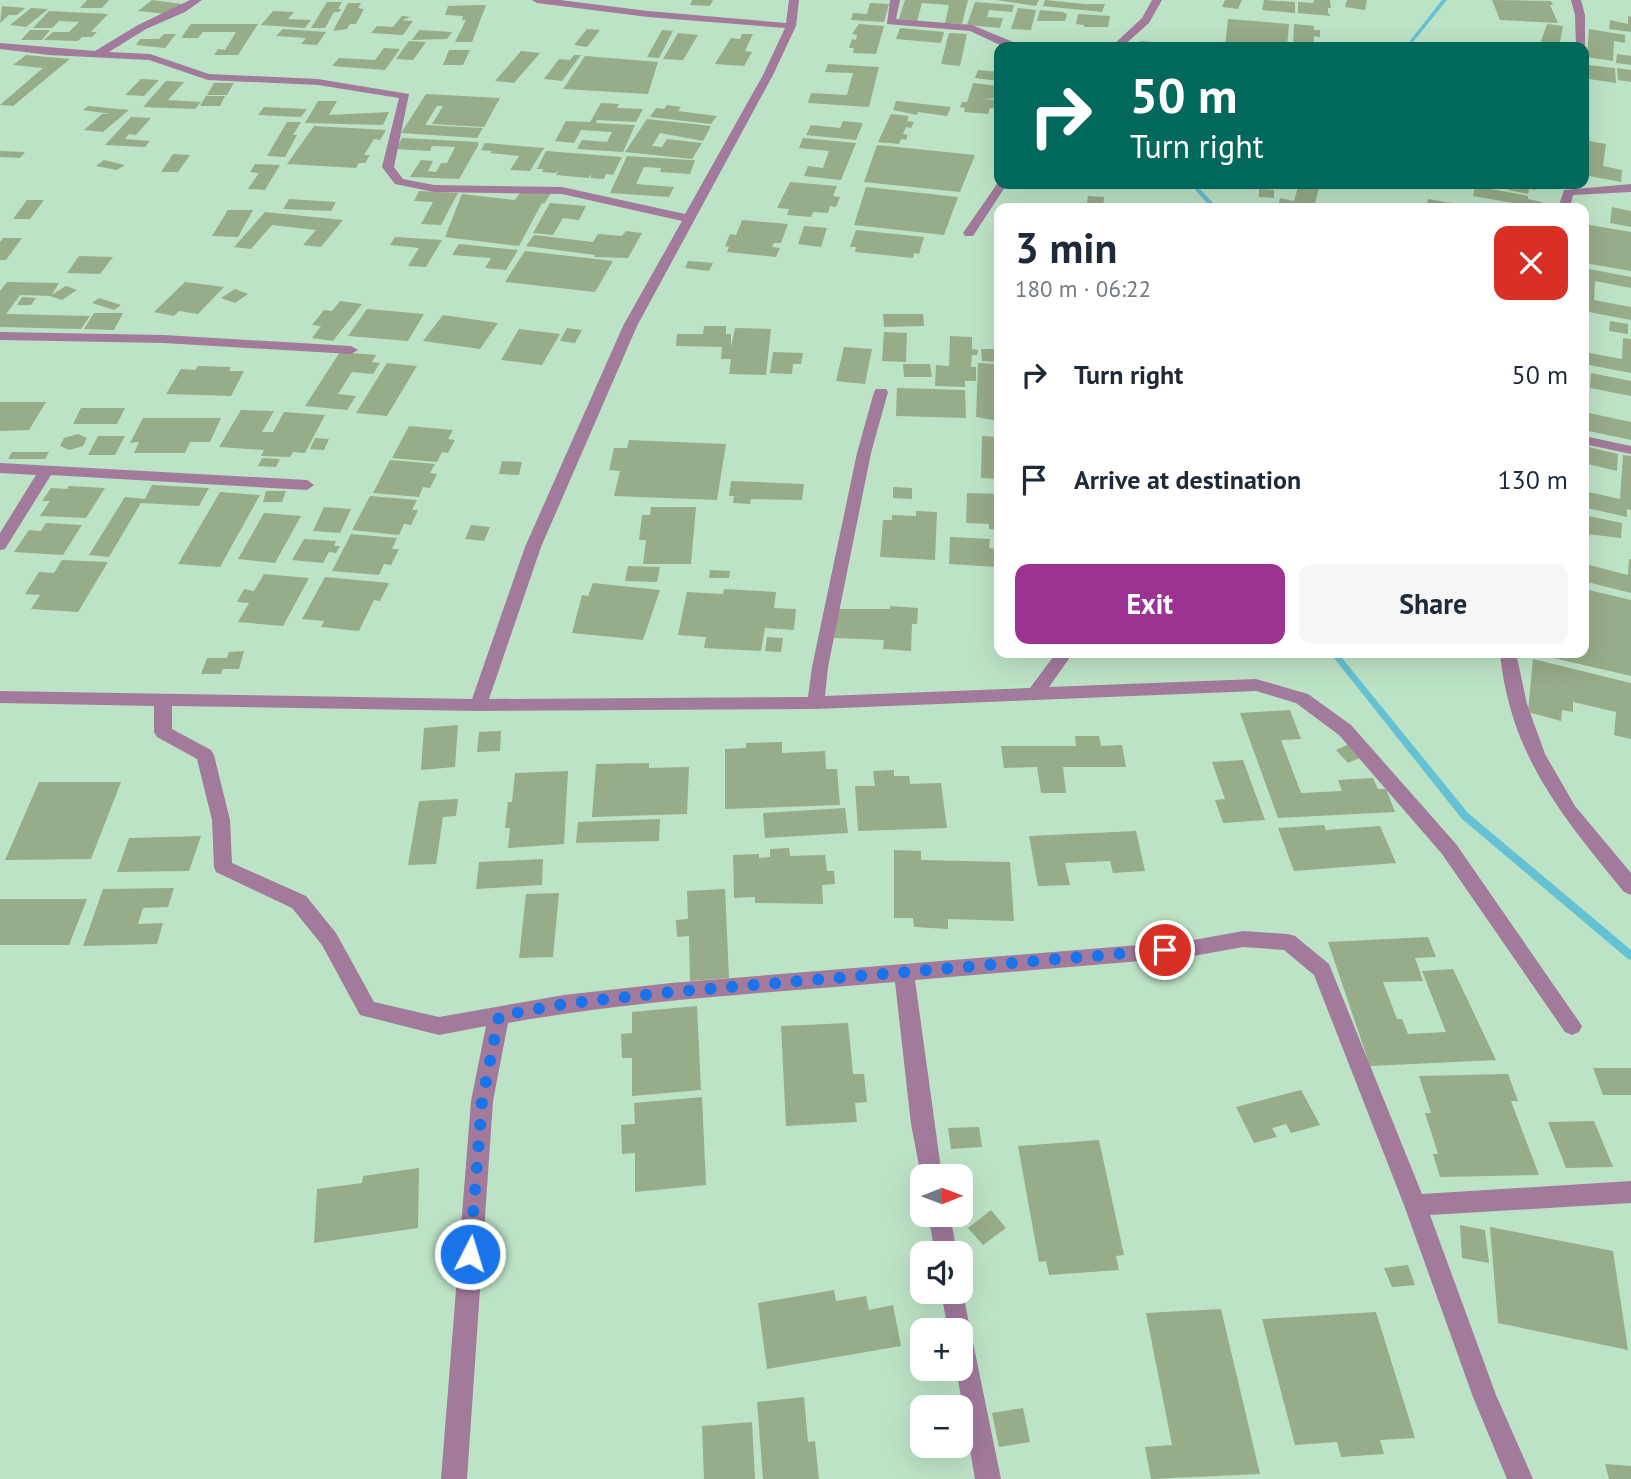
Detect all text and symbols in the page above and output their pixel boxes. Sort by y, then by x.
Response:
text: 50 m [1130,63,1237,127]
icon: right [1015,70,1106,161]
text: Turn right [1130,125,1264,167]
text: 3 min [1015,220,1117,275]
button: close [1494,226,1568,300]
text: 180 m · 06:22 [1015,274,1151,303]
icon: right [1015,356,1053,394]
text: Turn right [1074,358,1183,391]
text: 50 m [1512,358,1568,391]
icon: arrive [1015,461,1053,499]
text: Arrive at destination [1074,463,1301,496]
text: 130 m [1497,463,1568,496]
button: Exit [1015,564,1285,644]
button: Share [1299,564,1568,644]
pin [1135,920,1195,980]
icon: arrive [1146,931,1184,969]
north arrow [910,1164,973,1227]
map controls [910,1164,973,1458]
position arrow [433,1217,507,1291]
button: sound [910,1241,973,1304]
button: + [910,1318,973,1381]
button: − [910,1395,973,1458]

